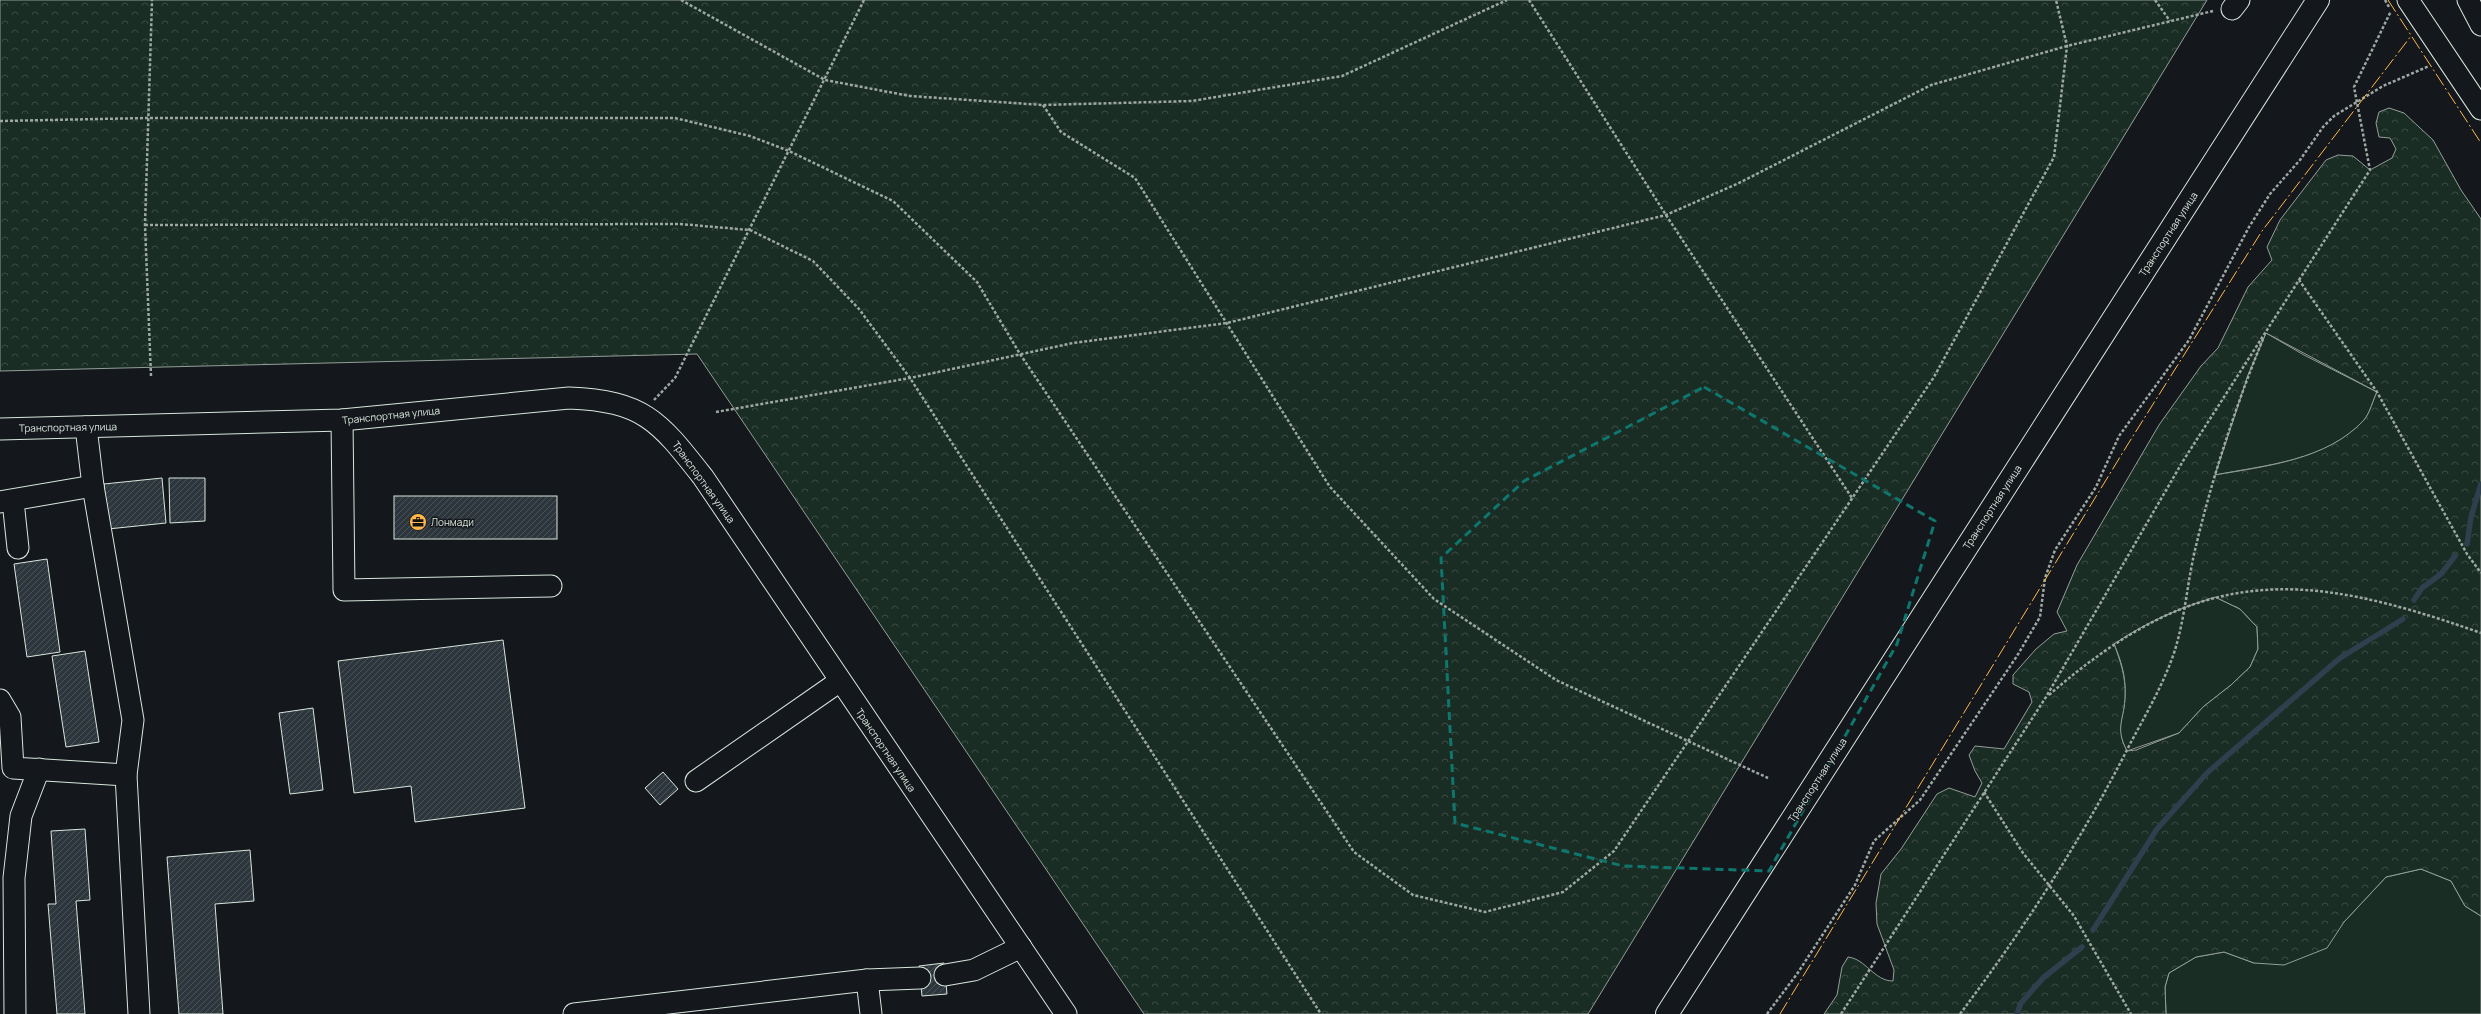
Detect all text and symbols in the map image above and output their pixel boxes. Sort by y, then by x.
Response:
street label: Транспортная улица [2135,189,2201,279]
street label: Транспортная улица [341,403,441,427]
street label: Транспортная улица [19,419,117,435]
street label: Транспортная улица [669,438,739,526]
street label: Транспортная улица [1959,462,2025,552]
office icon: Лонмади [408,512,428,532]
place label: Лонмади [431,515,474,529]
street label: Транспортная улица [853,705,919,795]
street label: Транспортная улица [1784,735,1850,825]

